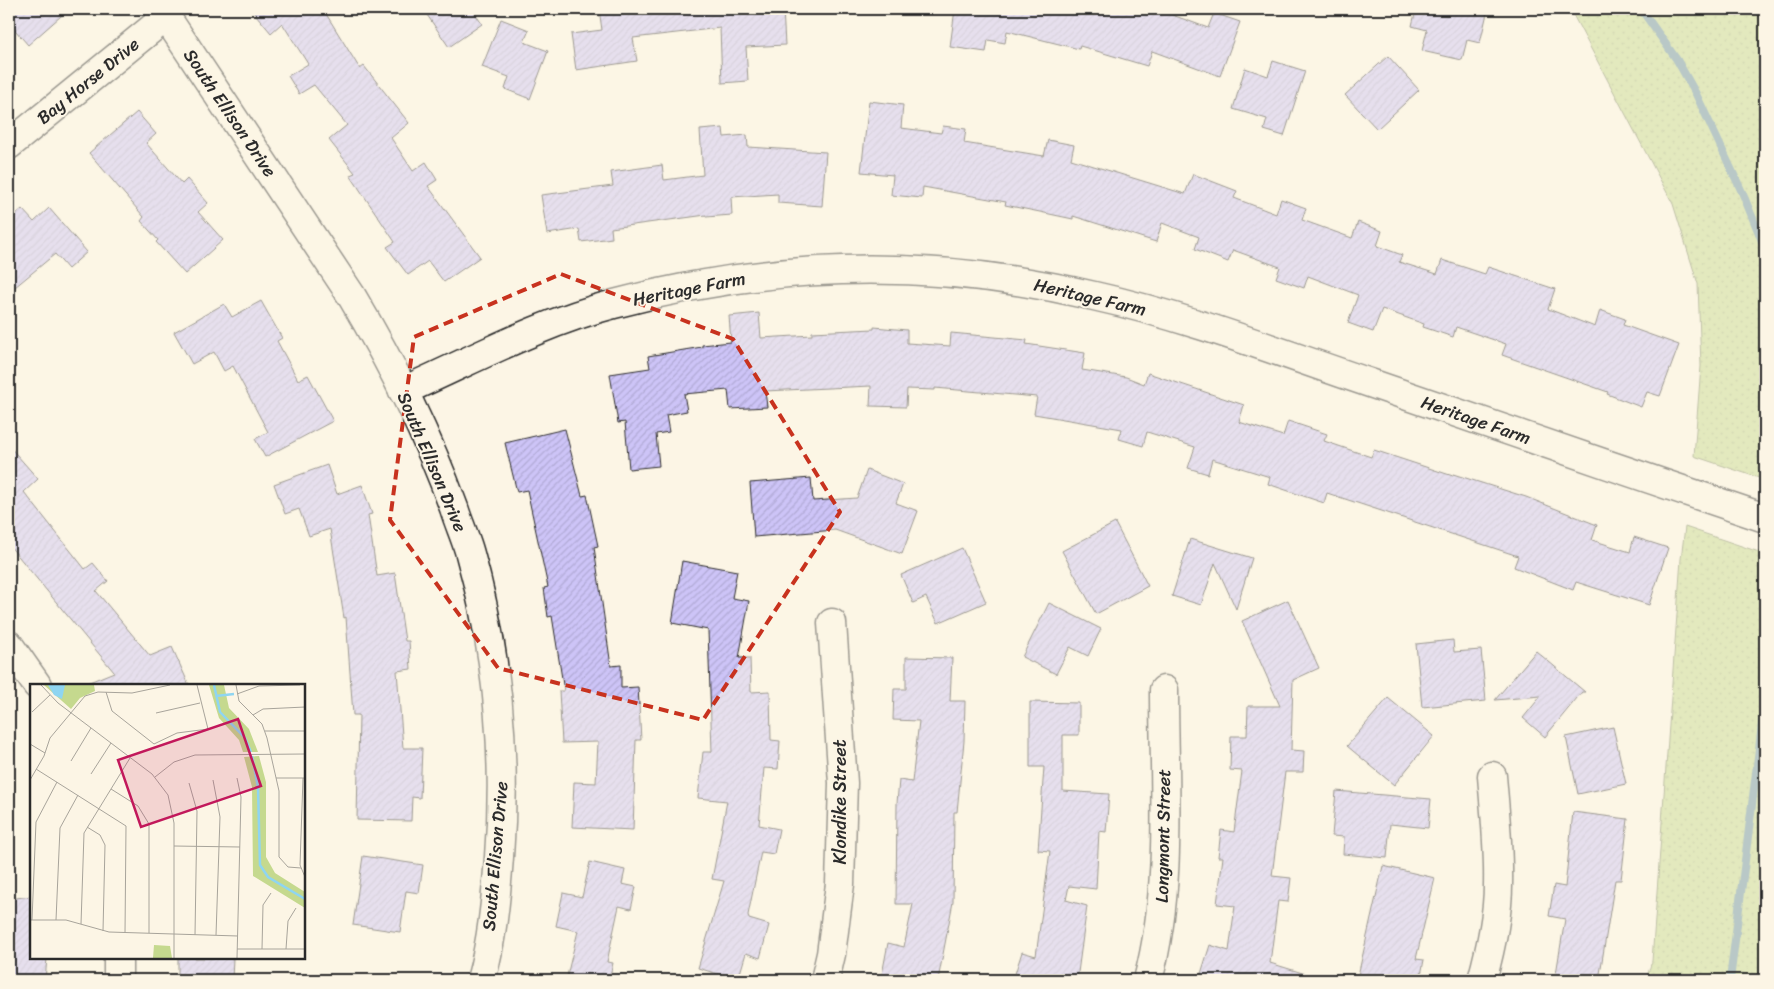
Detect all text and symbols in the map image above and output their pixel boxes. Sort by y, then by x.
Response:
street label: Bay Horse Drive [29,29,147,133]
street label: South Ellison Drive [175,42,285,184]
street label: Heritage Farm [630,262,748,316]
street label: Heritage Farm [1031,269,1149,325]
street label: Heritage Farm [1417,386,1535,454]
street label: South Ellison Drive [388,387,476,537]
inset map [30,684,305,959]
street label: Klondike Street [824,739,856,865]
street label: Longmont Street [1146,769,1180,903]
street label: South Ellison Drive [473,780,517,932]

